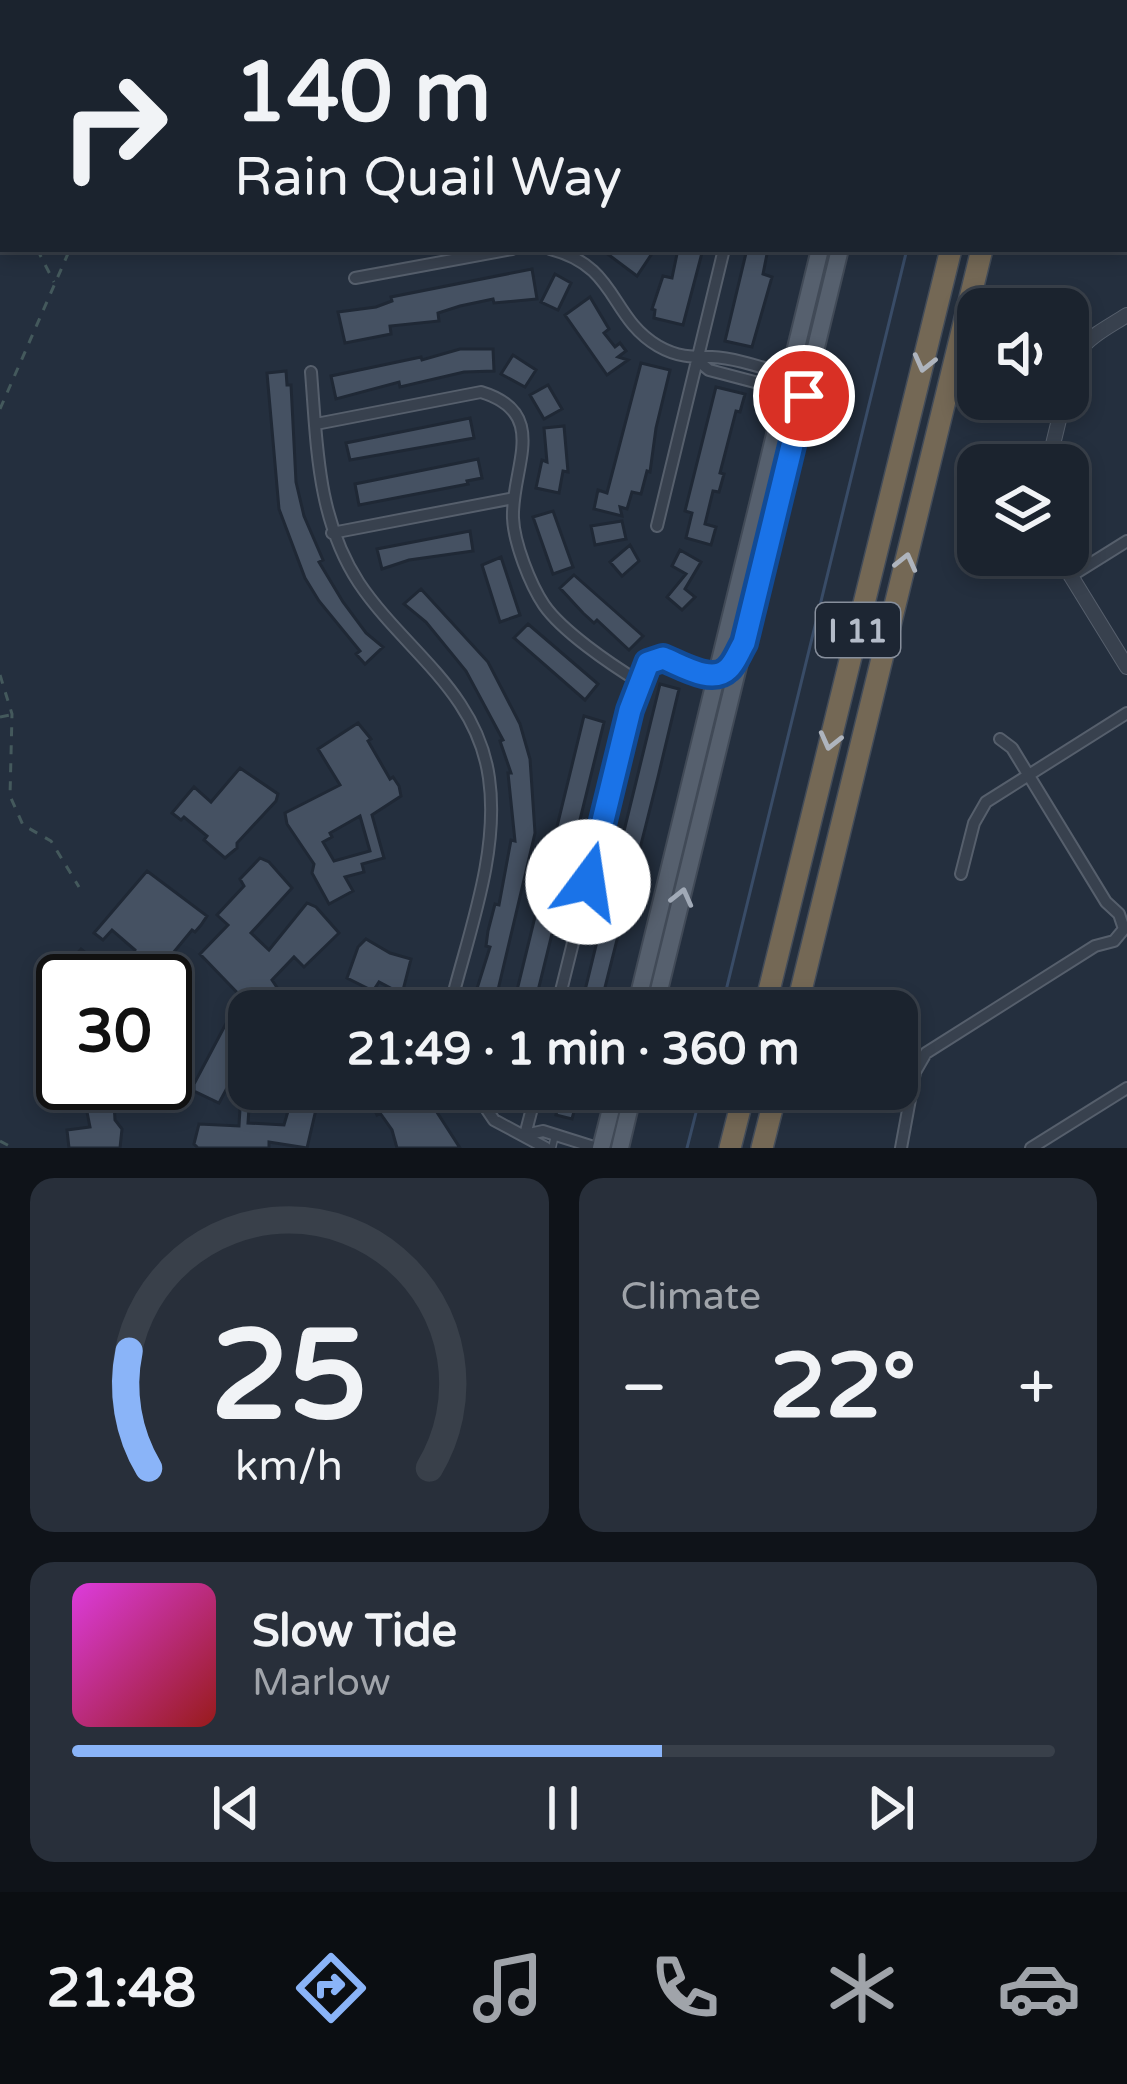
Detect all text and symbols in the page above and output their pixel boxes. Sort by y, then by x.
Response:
text: 140 m [234,43,491,144]
icon: right [36,48,192,204]
text: Rain Quail Way [234,145,622,210]
map controls [957,288,1089,576]
button: sound [957,288,1089,420]
pin [753,345,855,447]
one-way arrow [913,352,938,372]
icon: arrive [771,363,837,429]
button: layers [957,444,1089,576]
one-way arrow [892,553,917,573]
road number: I 11 [816,603,900,657]
one-way arrow [819,731,844,751]
position arrow [525,819,651,945]
one-way arrow [668,888,693,908]
speed limit sign: 30 [36,954,192,1110]
text: 21:49 · 1 min · 360 m [347,1023,799,1077]
text: Climate [621,1273,761,1320]
text: 25 [211,1302,368,1453]
text: 22° [769,1333,916,1442]
text: − [621,1348,668,1428]
text: + [1018,1348,1055,1428]
text: km/h [235,1441,343,1492]
text: Slow Tide [252,1605,457,1659]
text: Marlow [252,1659,391,1706]
icon: previous [203,1775,269,1841]
icon: pause [530,1775,596,1841]
icon: next [858,1775,924,1841]
icon: directions [289,1946,373,2030]
icon: music [466,1946,550,2030]
icon: phone [643,1946,727,2030]
icon: climate [820,1946,904,2030]
icon: car [997,1946,1081,2030]
text: 21:48 [46,1956,196,2021]

